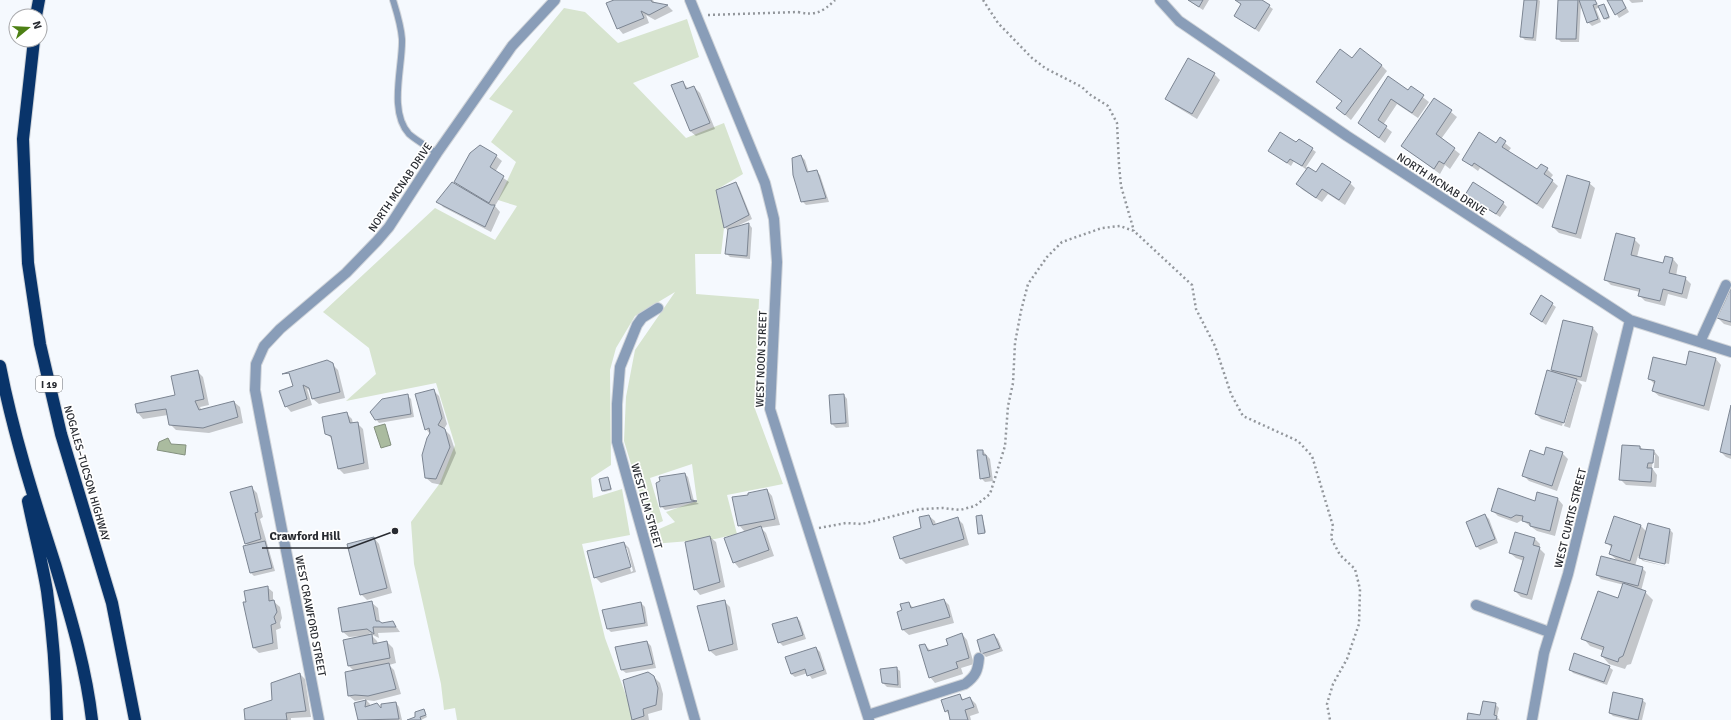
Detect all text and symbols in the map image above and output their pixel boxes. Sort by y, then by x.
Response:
north arrow [8,8,48,48]
text: N [30,19,44,31]
street label: NORTH MCNAB DRIVE [366,140,435,234]
street label: NORTH MCNAB DRIVE [1394,150,1489,218]
street label: WEST NOON STREET [753,310,770,408]
road number: I 19 [36,376,62,392]
street label: NOGALES–TUCSON HIGHWAY [61,404,112,543]
street label: WEST ELM STREET [628,462,665,551]
street label: WEST CURTIS STREET [1552,466,1589,569]
callout: Crawford Hill [262,524,349,548]
text: Crawford Hill [269,529,341,544]
street label: WEST CRAWFORD STREET [292,554,329,678]

